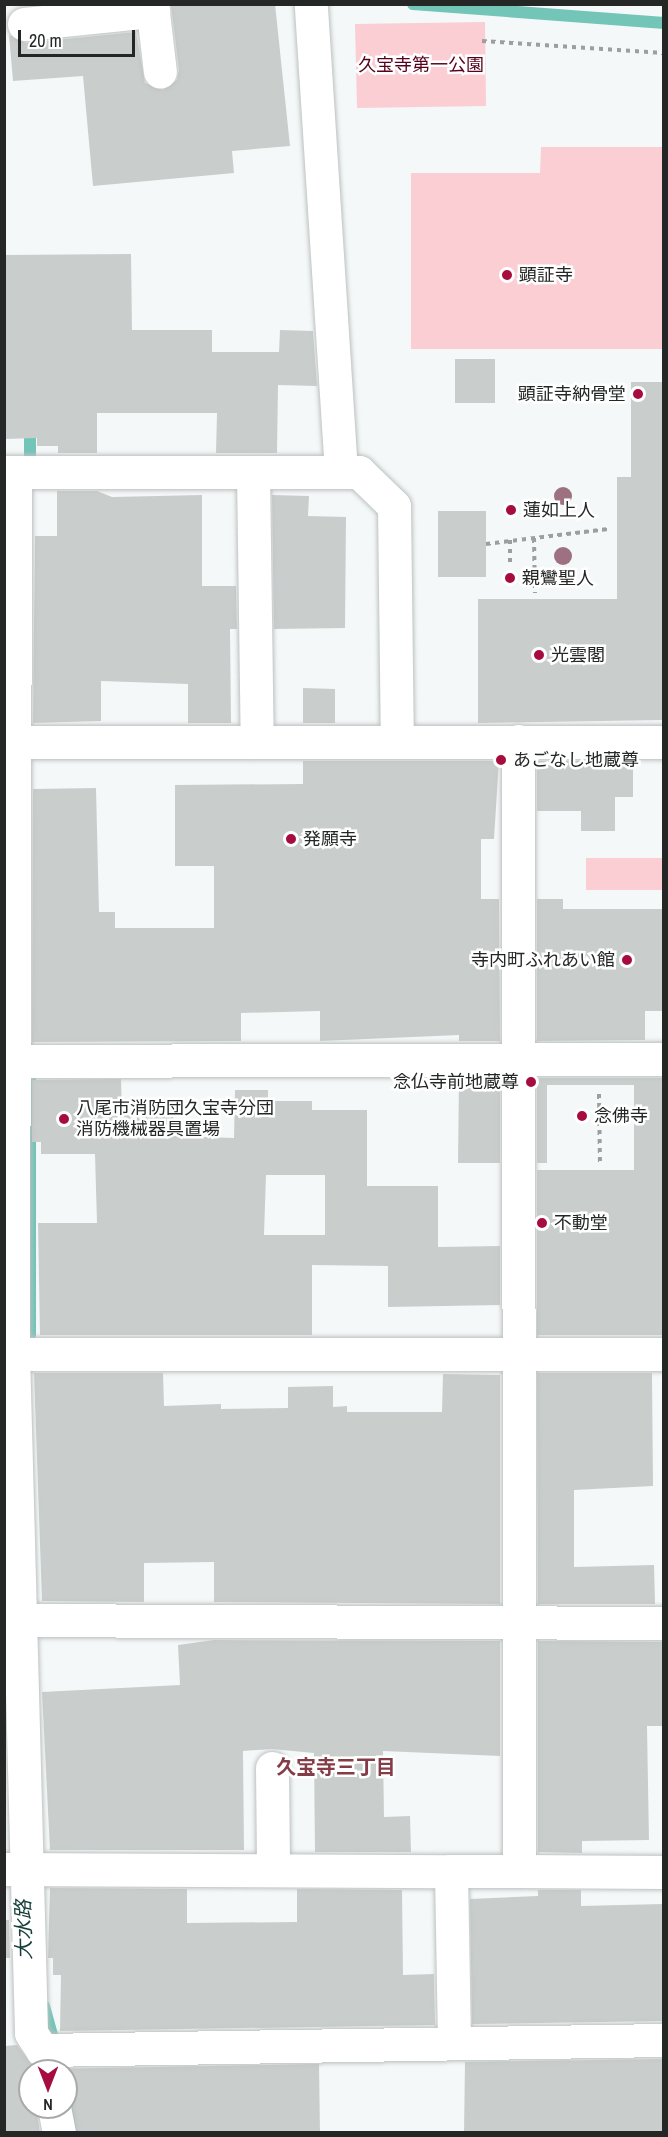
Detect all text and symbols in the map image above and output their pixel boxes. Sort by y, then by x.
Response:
scale bar [21,18,138,56]
text: 20 m [29,28,62,53]
park label: 久宝寺第一公園 [358,54,484,76]
place label: 顕証寺 [519,264,573,286]
marker: 顕証寺 [500,268,514,282]
place label: 顕証寺納骨堂 [518,383,626,405]
marker: 顕証寺納骨堂 [631,387,645,401]
place label: 蓮如上人 [523,499,595,521]
marker: 蓮如上人 [504,503,518,517]
place label: 親鸞聖人 [522,567,594,589]
marker: 親鸞聖人 [503,571,517,585]
place label: 光雲閣 [551,644,605,666]
marker: 光雲閣 [532,648,546,662]
place label: あごなし地蔵尊 [513,749,639,771]
marker: あごなし地蔵尊 [494,753,508,767]
place label: 発願寺 [303,828,357,850]
marker: 発願寺 [284,832,298,846]
place label: 寺内町ふれあい館 [471,949,615,971]
marker: 寺内町ふれあい館 [620,953,634,967]
place label: 念仏寺前地蔵尊 [393,1071,519,1093]
marker: 念仏寺前地蔵尊 [524,1075,538,1089]
place label: 八尾市消防団久宝寺分団 消防機械器具置場 [76,1098,274,1140]
place label: 念佛寺 [594,1105,648,1127]
marker: 念佛寺 [575,1109,589,1123]
marker: 八尾市消防団久宝寺分団 消防機械器具置場 [57,1112,71,1126]
place label: 不動堂 [554,1212,608,1234]
marker: 不動堂 [535,1216,549,1230]
district label: 久宝寺三丁目 [276,1754,396,1778]
water label: 大水路 [10,1900,36,1960]
north arrow [18,2059,78,2119]
text: N [43,2094,53,2116]

